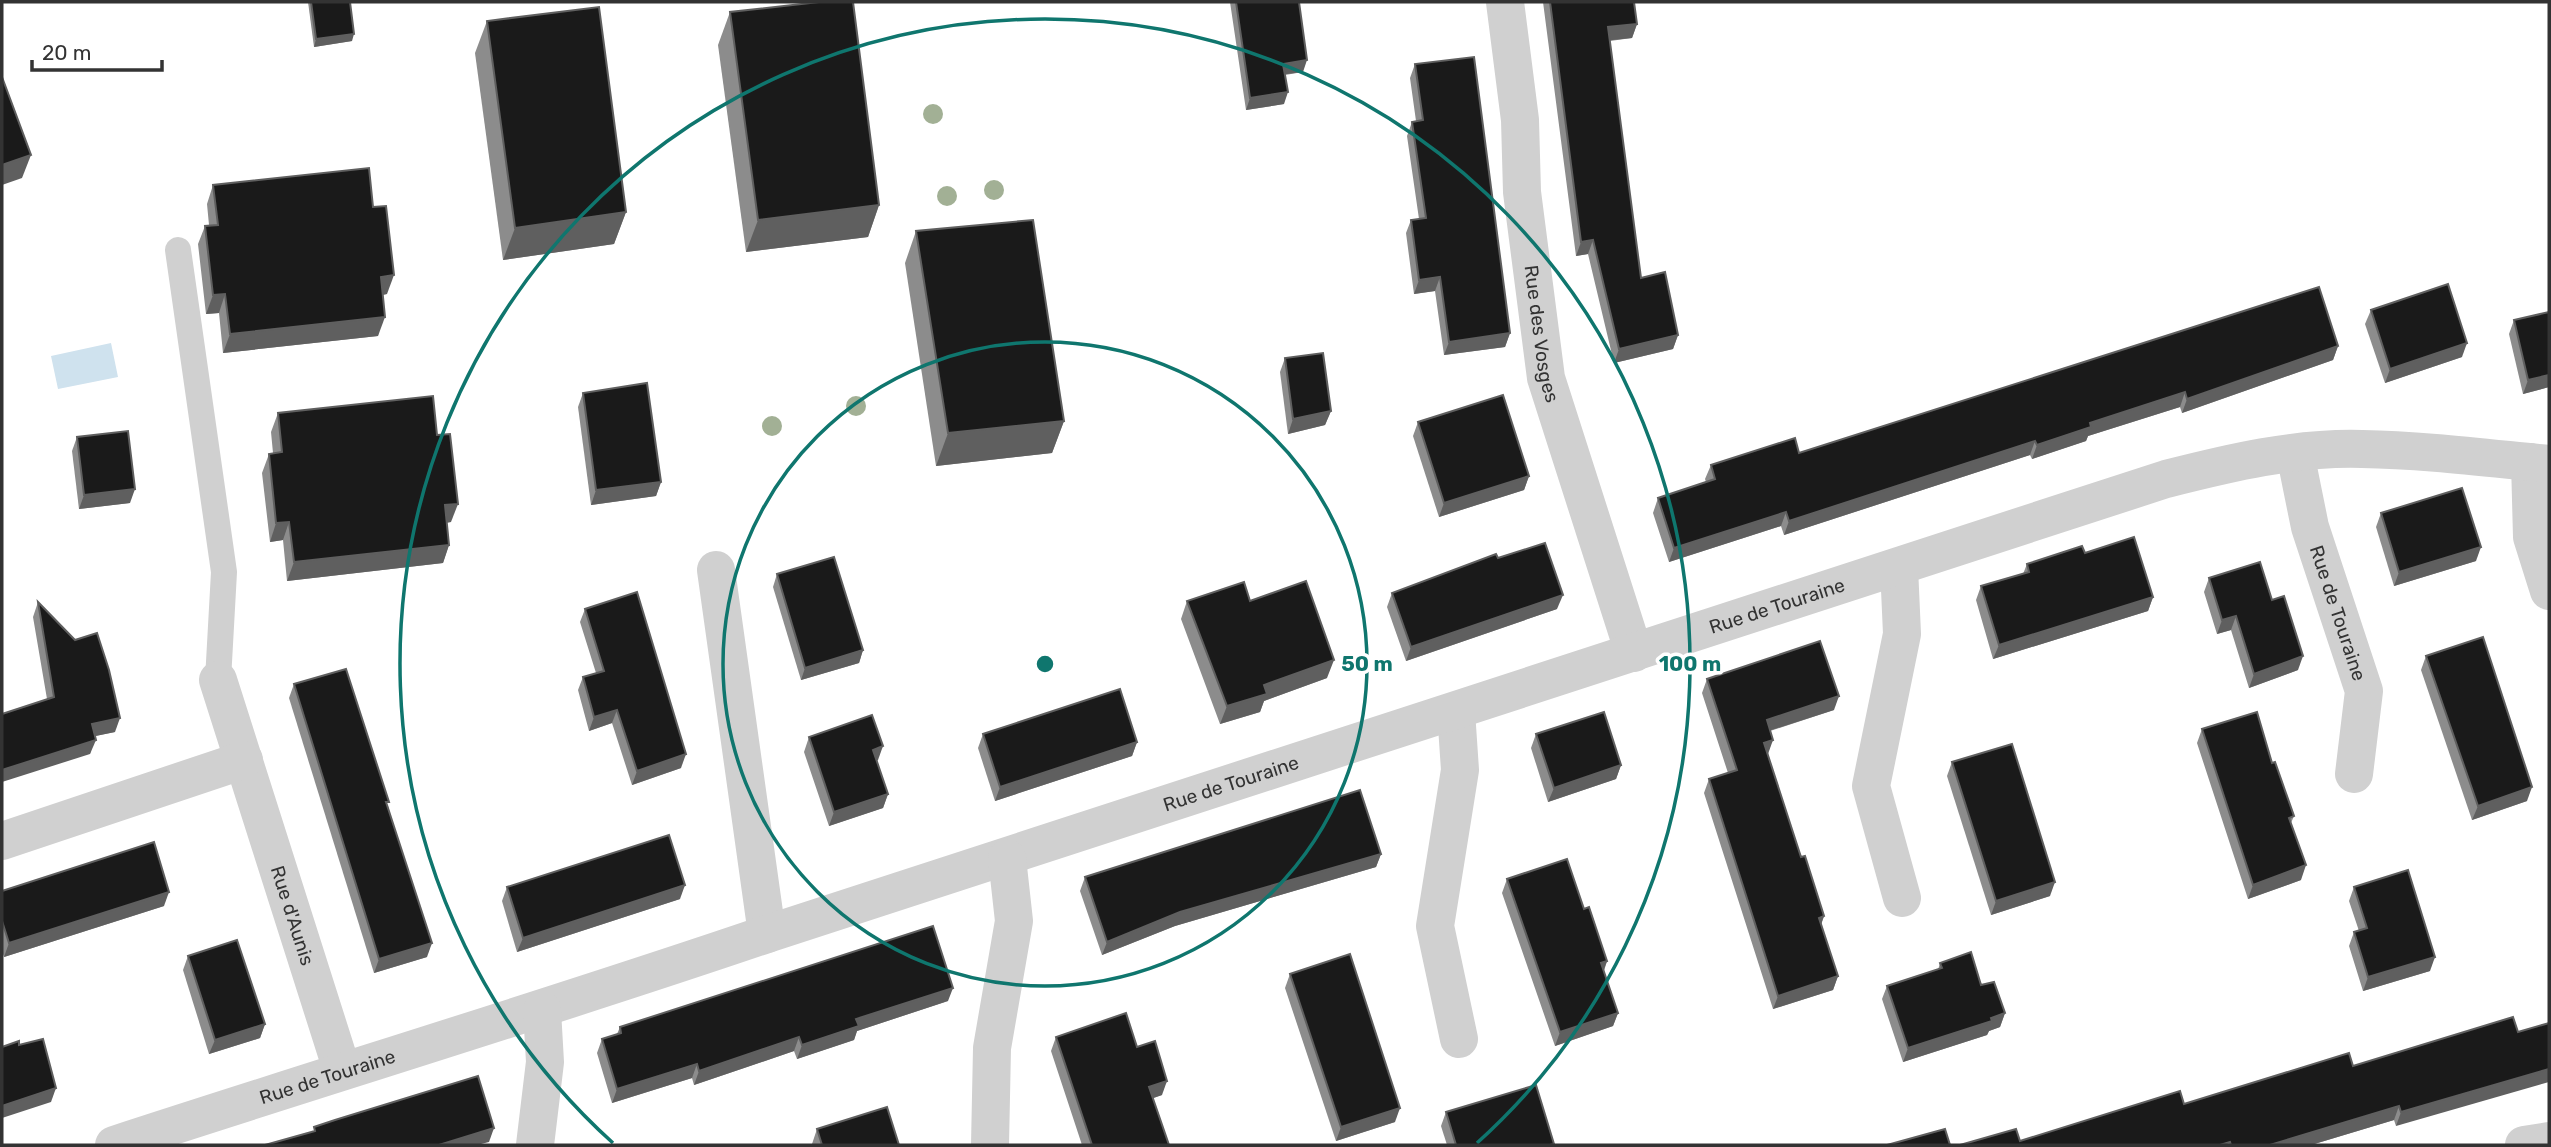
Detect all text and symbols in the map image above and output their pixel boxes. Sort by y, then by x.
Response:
scale bar [32,28,161,72]
text: 20 m [42,40,91,65]
street label: Rue des Vosges [1520,264,1565,405]
street label: Rue de Touraine [2305,542,2371,684]
street label: Rue de Touraine [1706,573,1847,638]
text: 50 m [1341,651,1393,676]
text: 100 m [1659,651,1721,676]
centre of rings [1033,652,1057,676]
street label: Rue de Touraine [1160,750,1302,816]
street label: Rue d'Aunis [266,863,319,968]
street label: Rue de Touraine [256,1044,398,1109]

